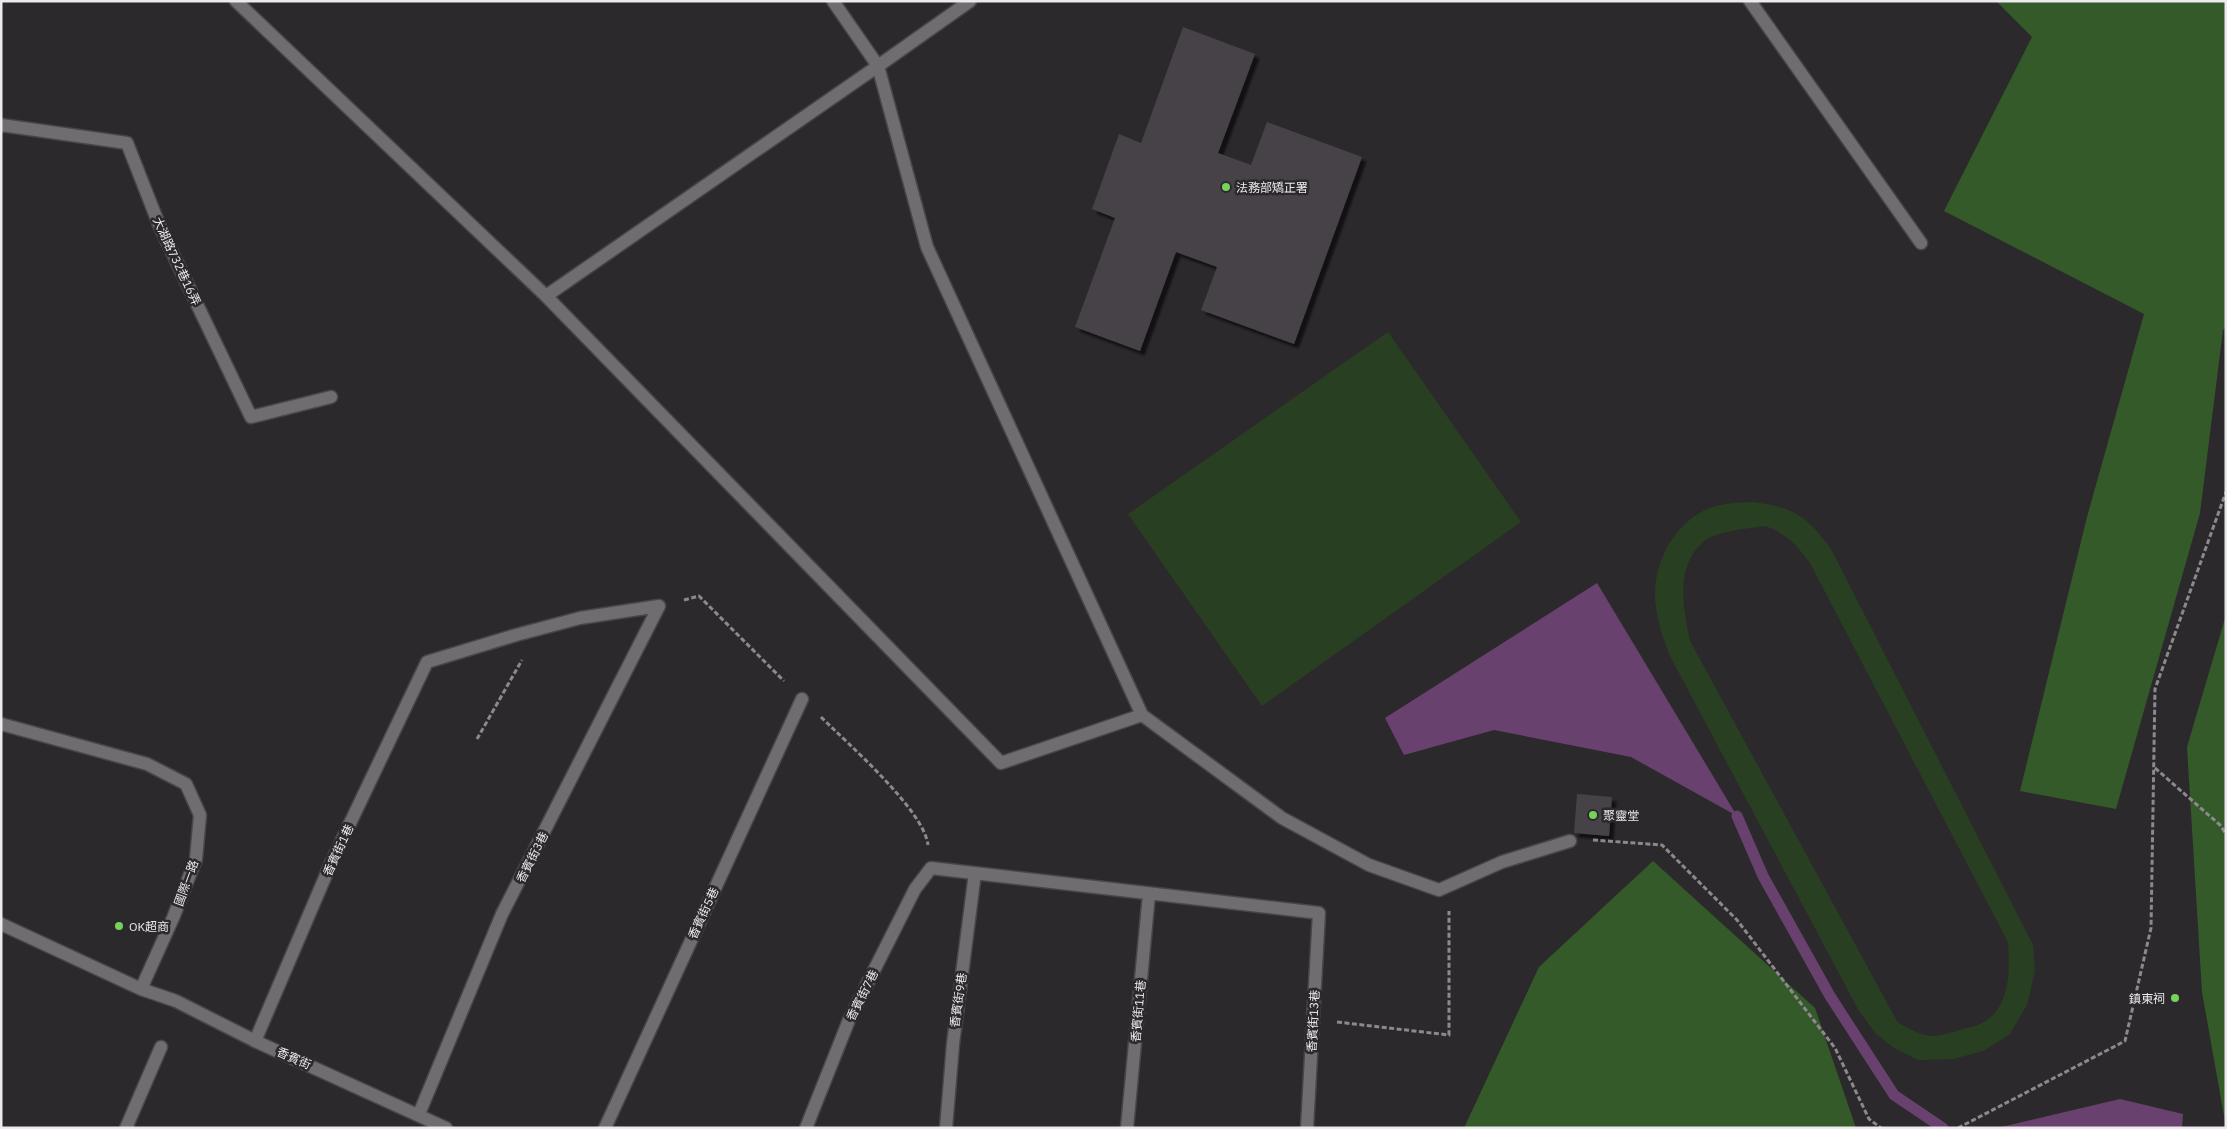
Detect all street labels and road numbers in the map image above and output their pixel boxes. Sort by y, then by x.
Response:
street label: 大湖路732巷16弄 [150,214,204,308]
street label: 香賓街1巷 [320,822,356,878]
street label: 香賓街3巷 [513,829,551,885]
street label: 國際一路 [171,858,201,908]
street label: 香賓街5巷 [685,885,721,941]
street label: 香賓街7巷 [843,967,881,1023]
street label: 香賓街9巷 [947,972,969,1028]
street label: 香賓街11巷 [1128,979,1148,1043]
street label: 香賓街13巷 [1304,989,1322,1053]
street label: 香賓街 [274,1044,314,1072]

